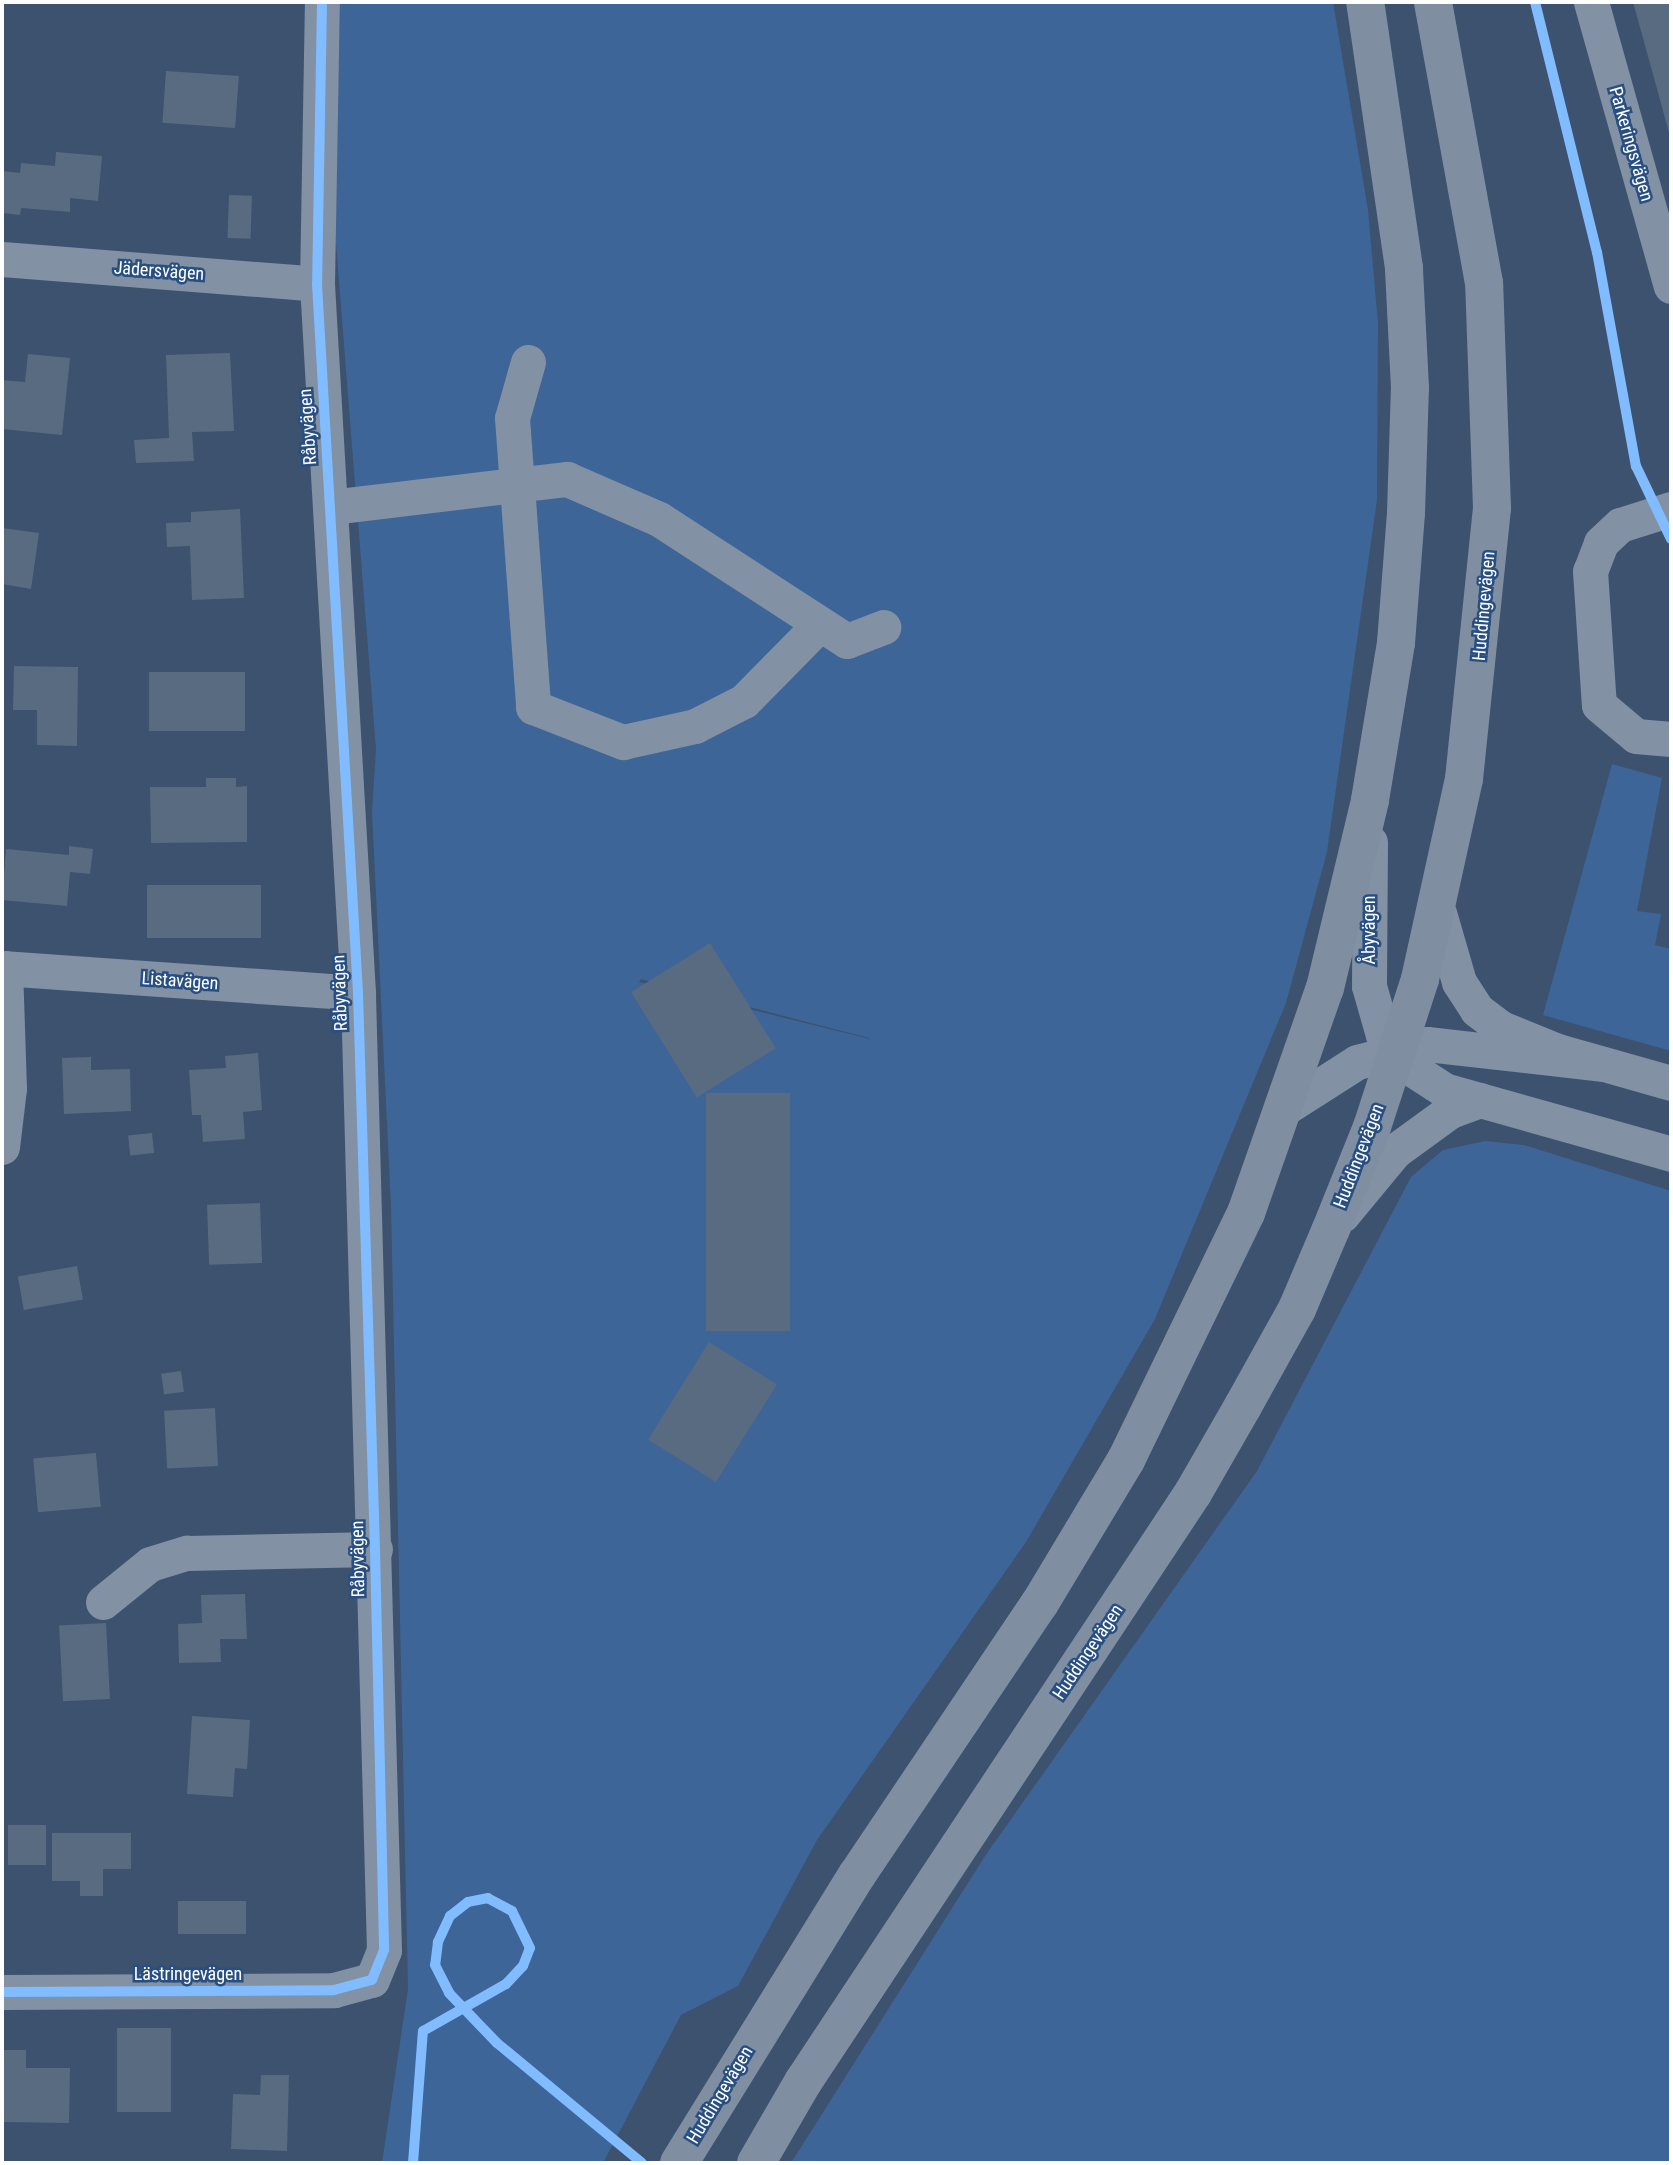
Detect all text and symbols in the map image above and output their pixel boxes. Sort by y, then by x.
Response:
street label: Parkeringsvägen [1604,84,1658,204]
street label: Jädersvägen [113,257,205,285]
street label: Råbyvägen [295,388,321,466]
street label: Huddingevägen [1468,550,1500,662]
street label: Åbyvägen [1358,896,1380,964]
street label: Råbyvägen [328,954,352,1032]
street label: Listavägen [141,968,219,994]
street label: Huddingevägen [1329,1101,1389,1211]
street label: Råbyvägen [347,1520,369,1598]
street label: Huddingevägen [1048,1600,1128,1704]
street label: Lästringevägen [134,1963,242,1985]
street label: Huddingevägen [682,2042,758,2148]

